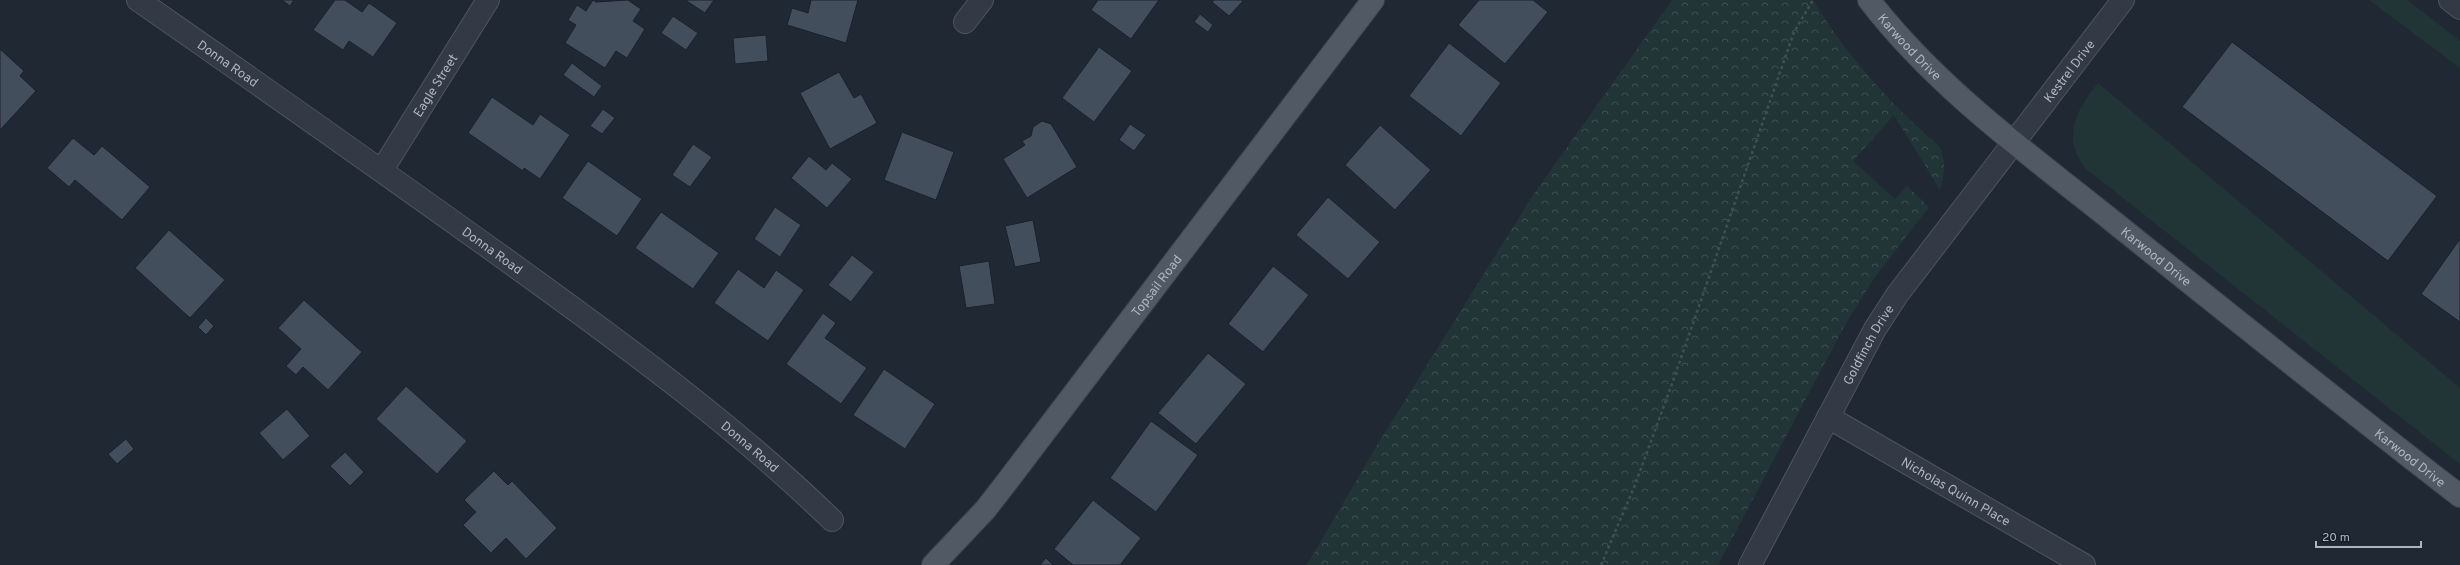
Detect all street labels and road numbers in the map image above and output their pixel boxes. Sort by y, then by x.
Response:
street label: Karwood Drive [1873,11,1944,85]
street label: Donna Road [193,38,261,91]
street label: Kestrel Drive [2041,38,2099,106]
street label: Eagle Street [411,52,462,121]
street label: Donna Road [458,225,525,279]
street label: Karwood Drive [2117,225,2194,291]
street label: Topsail Road [1129,253,1186,321]
street label: Goldfinch Drive [1841,302,1899,388]
street label: Donna Road [717,419,781,477]
street label: Karwood Drive [2370,426,2448,492]
street label: Nicholas Quinn Place [1898,455,2013,531]

